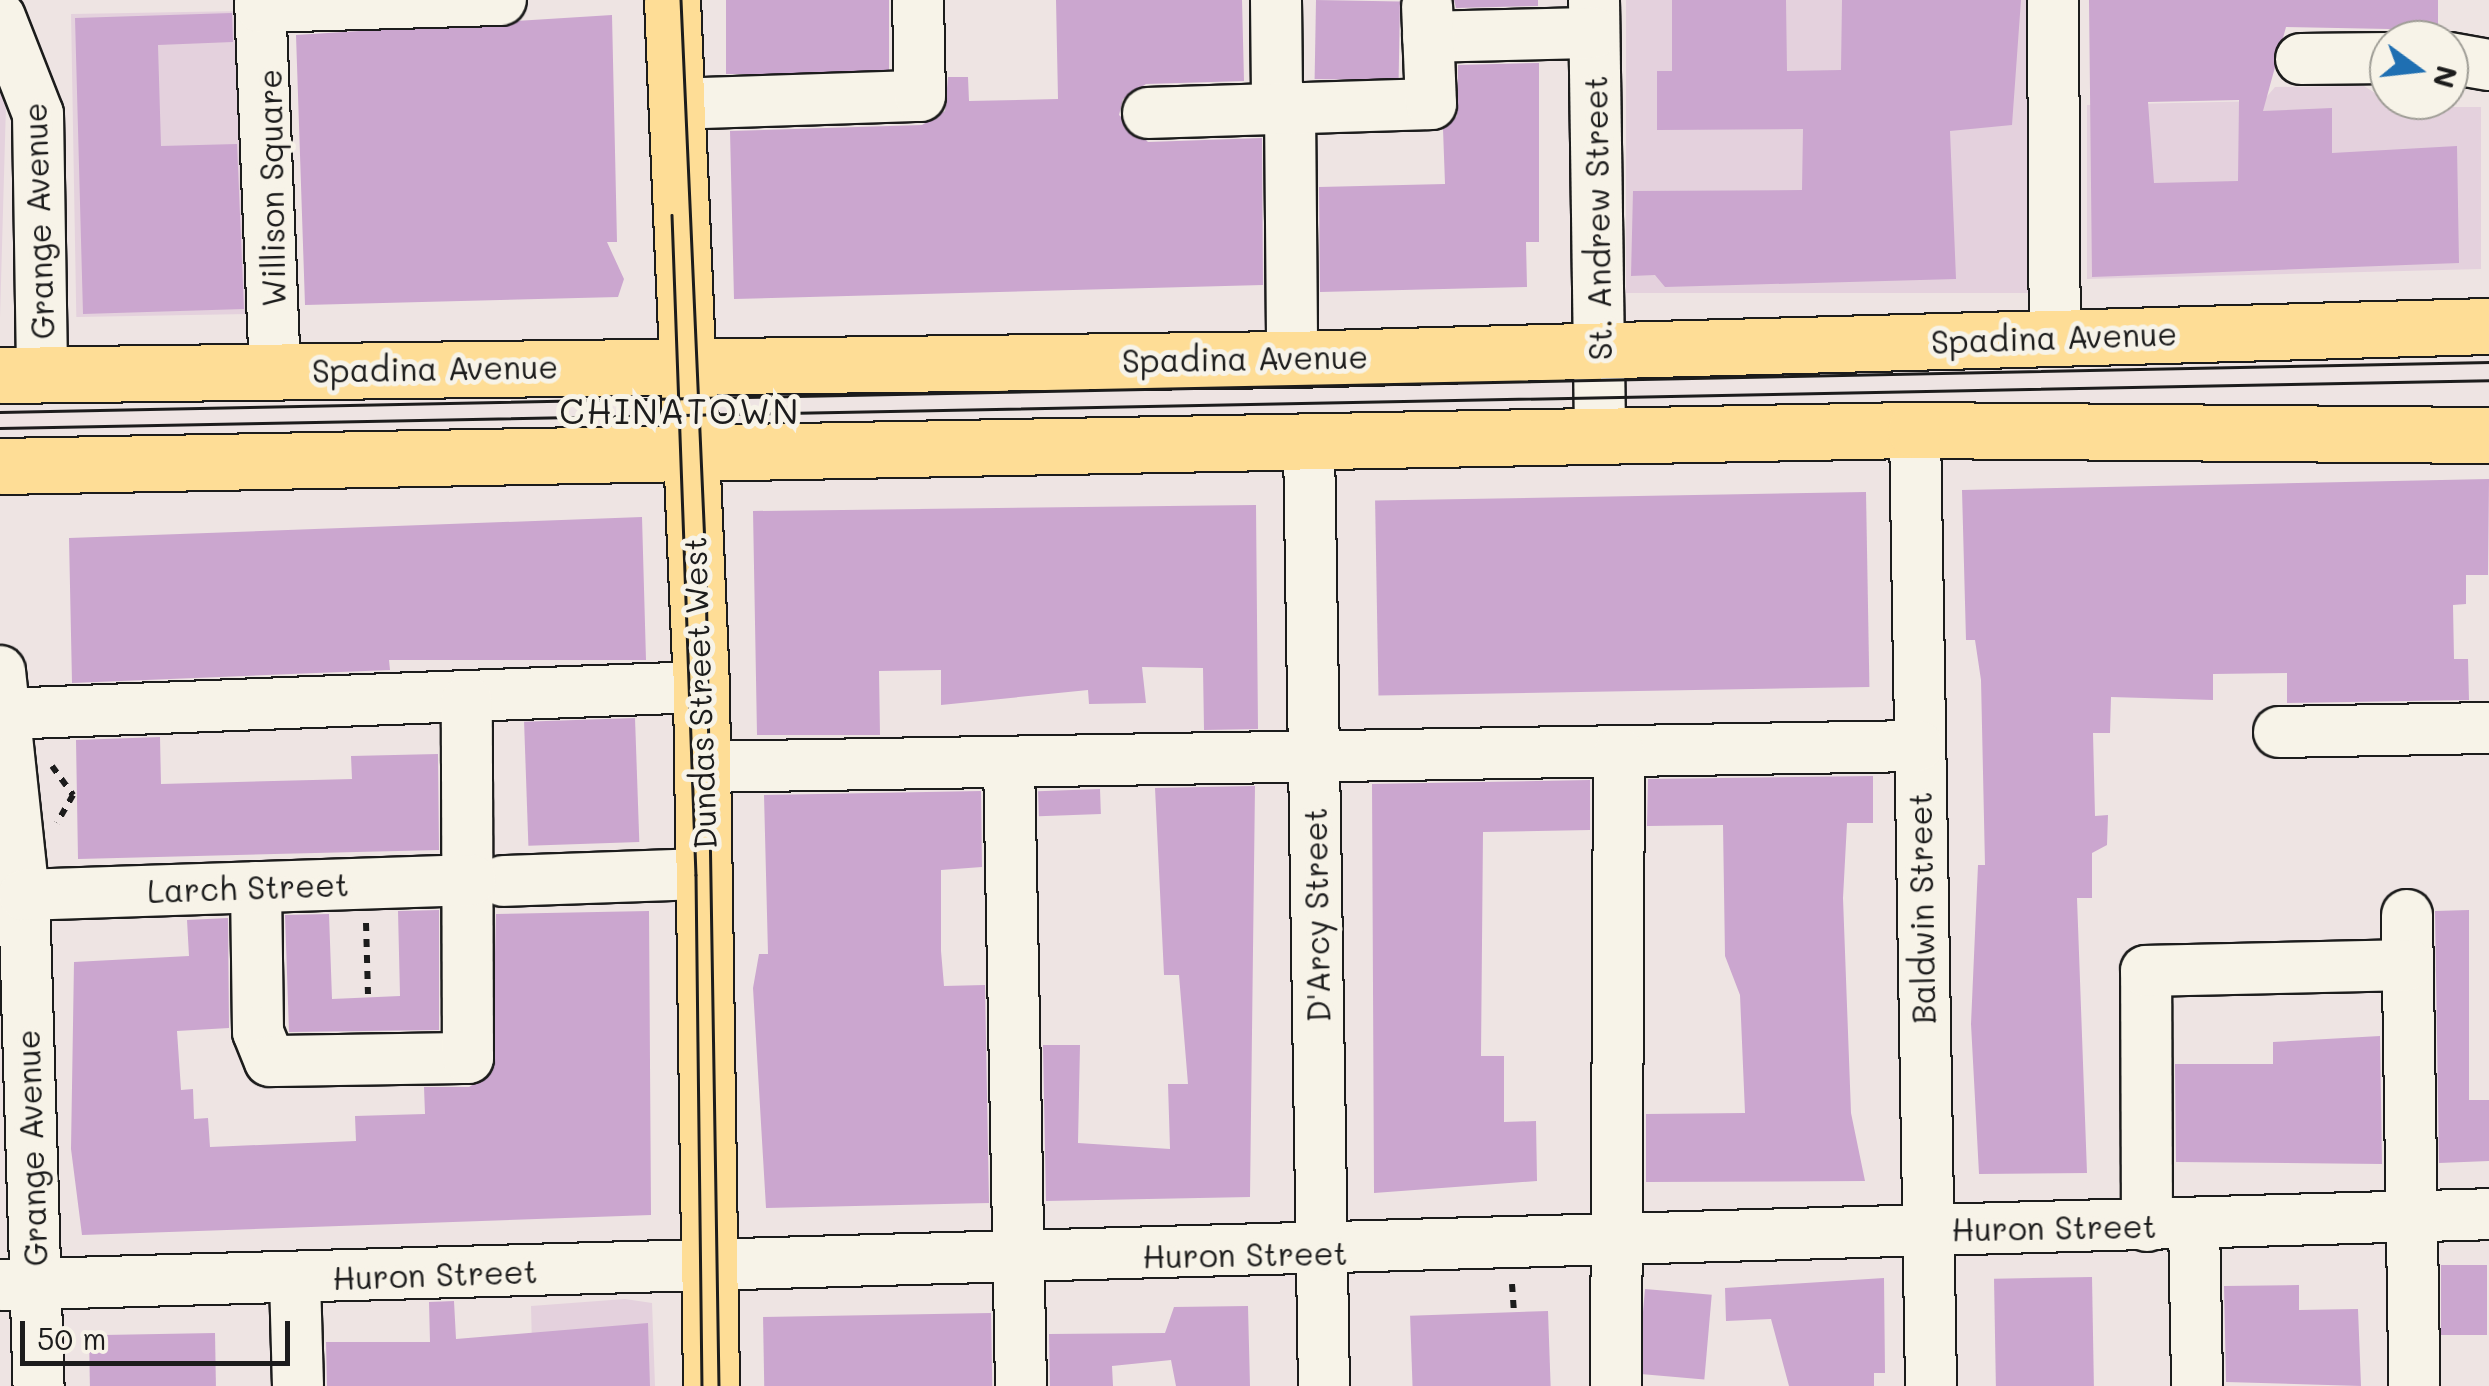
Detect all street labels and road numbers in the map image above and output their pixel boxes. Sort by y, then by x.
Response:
street label: Willison Square [250,69,292,307]
street label: St. Andrew Street [1575,75,1619,361]
street label: Grange Avenue [15,102,61,340]
street label: Spadina Avenue [1930,314,2178,360]
street label: Spadina Avenue [1121,337,1369,379]
street label: Spadina Avenue [311,347,559,389]
street label: Dundas Street West [674,536,724,850]
street label: Baldwin Street [1900,791,1942,1025]
street label: D'Arcy Street [1295,807,1337,1023]
street label: Larch Street [146,864,350,910]
street label: Grange Avenue [8,1029,54,1267]
street label: Huron Street [1951,1206,2157,1248]
street label: Huron Street [1142,1233,1348,1275]
street label: Huron Street [332,1251,538,1297]

